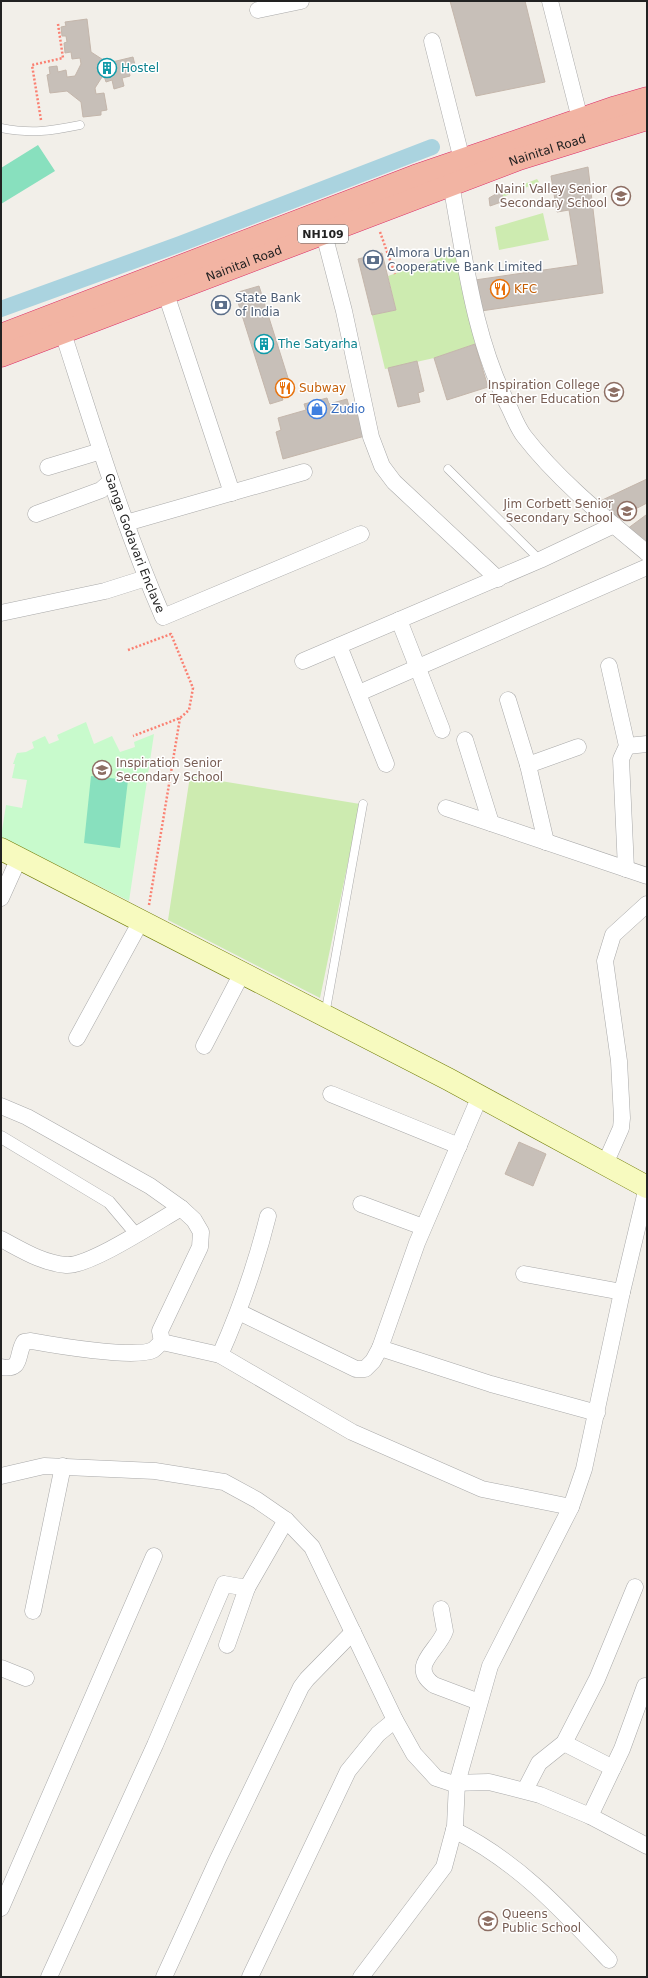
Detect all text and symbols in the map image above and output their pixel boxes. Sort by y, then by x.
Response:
building icon: Hostel [96,57,118,79]
place label: Hostel [121,61,159,75]
street label: Nainital Road [507,131,588,169]
place label: Naini Valley Senior Secondary School [495,182,607,210]
school or university icon: Naini Valley Senior Secondary School [610,185,632,207]
road number: NH109 [298,225,348,243]
street label: Nainital Road [204,243,284,284]
place label: Almora Urban Cooperative Bank Limited [387,246,542,274]
bank icon: Almora Urban Cooperative Bank Limited [362,249,384,271]
restaurant icon: KFC [489,278,511,300]
place label: KFC [514,282,537,296]
place label: State Bank of India [235,291,301,319]
bank icon: State Bank of India [210,294,232,316]
building icon: The Satyarha [253,333,275,355]
place label: The Satyarha [277,337,358,351]
restaurant icon: Subway [274,377,296,399]
place label: Inspiration College of Teacher Education [475,378,600,406]
place label: Subway [299,381,346,395]
school or university icon: Inspiration College of Teacher Education [603,381,625,403]
shop icon: Zudio [306,398,328,420]
place label: Zudio [331,402,365,416]
street label: Ganga Godavari Enclave [102,471,167,615]
place label: Jim Corbett Senior Secondary School [503,497,613,525]
school or university icon: Jim Corbett Senior Secondary School [616,500,638,522]
place label: Inspiration Senior Secondary School [116,756,223,784]
school or university icon: Inspiration Senior Secondary School [91,759,113,781]
place label: Queens Public School [502,1907,581,1935]
school or university icon: Queens Public School [477,1910,499,1932]

